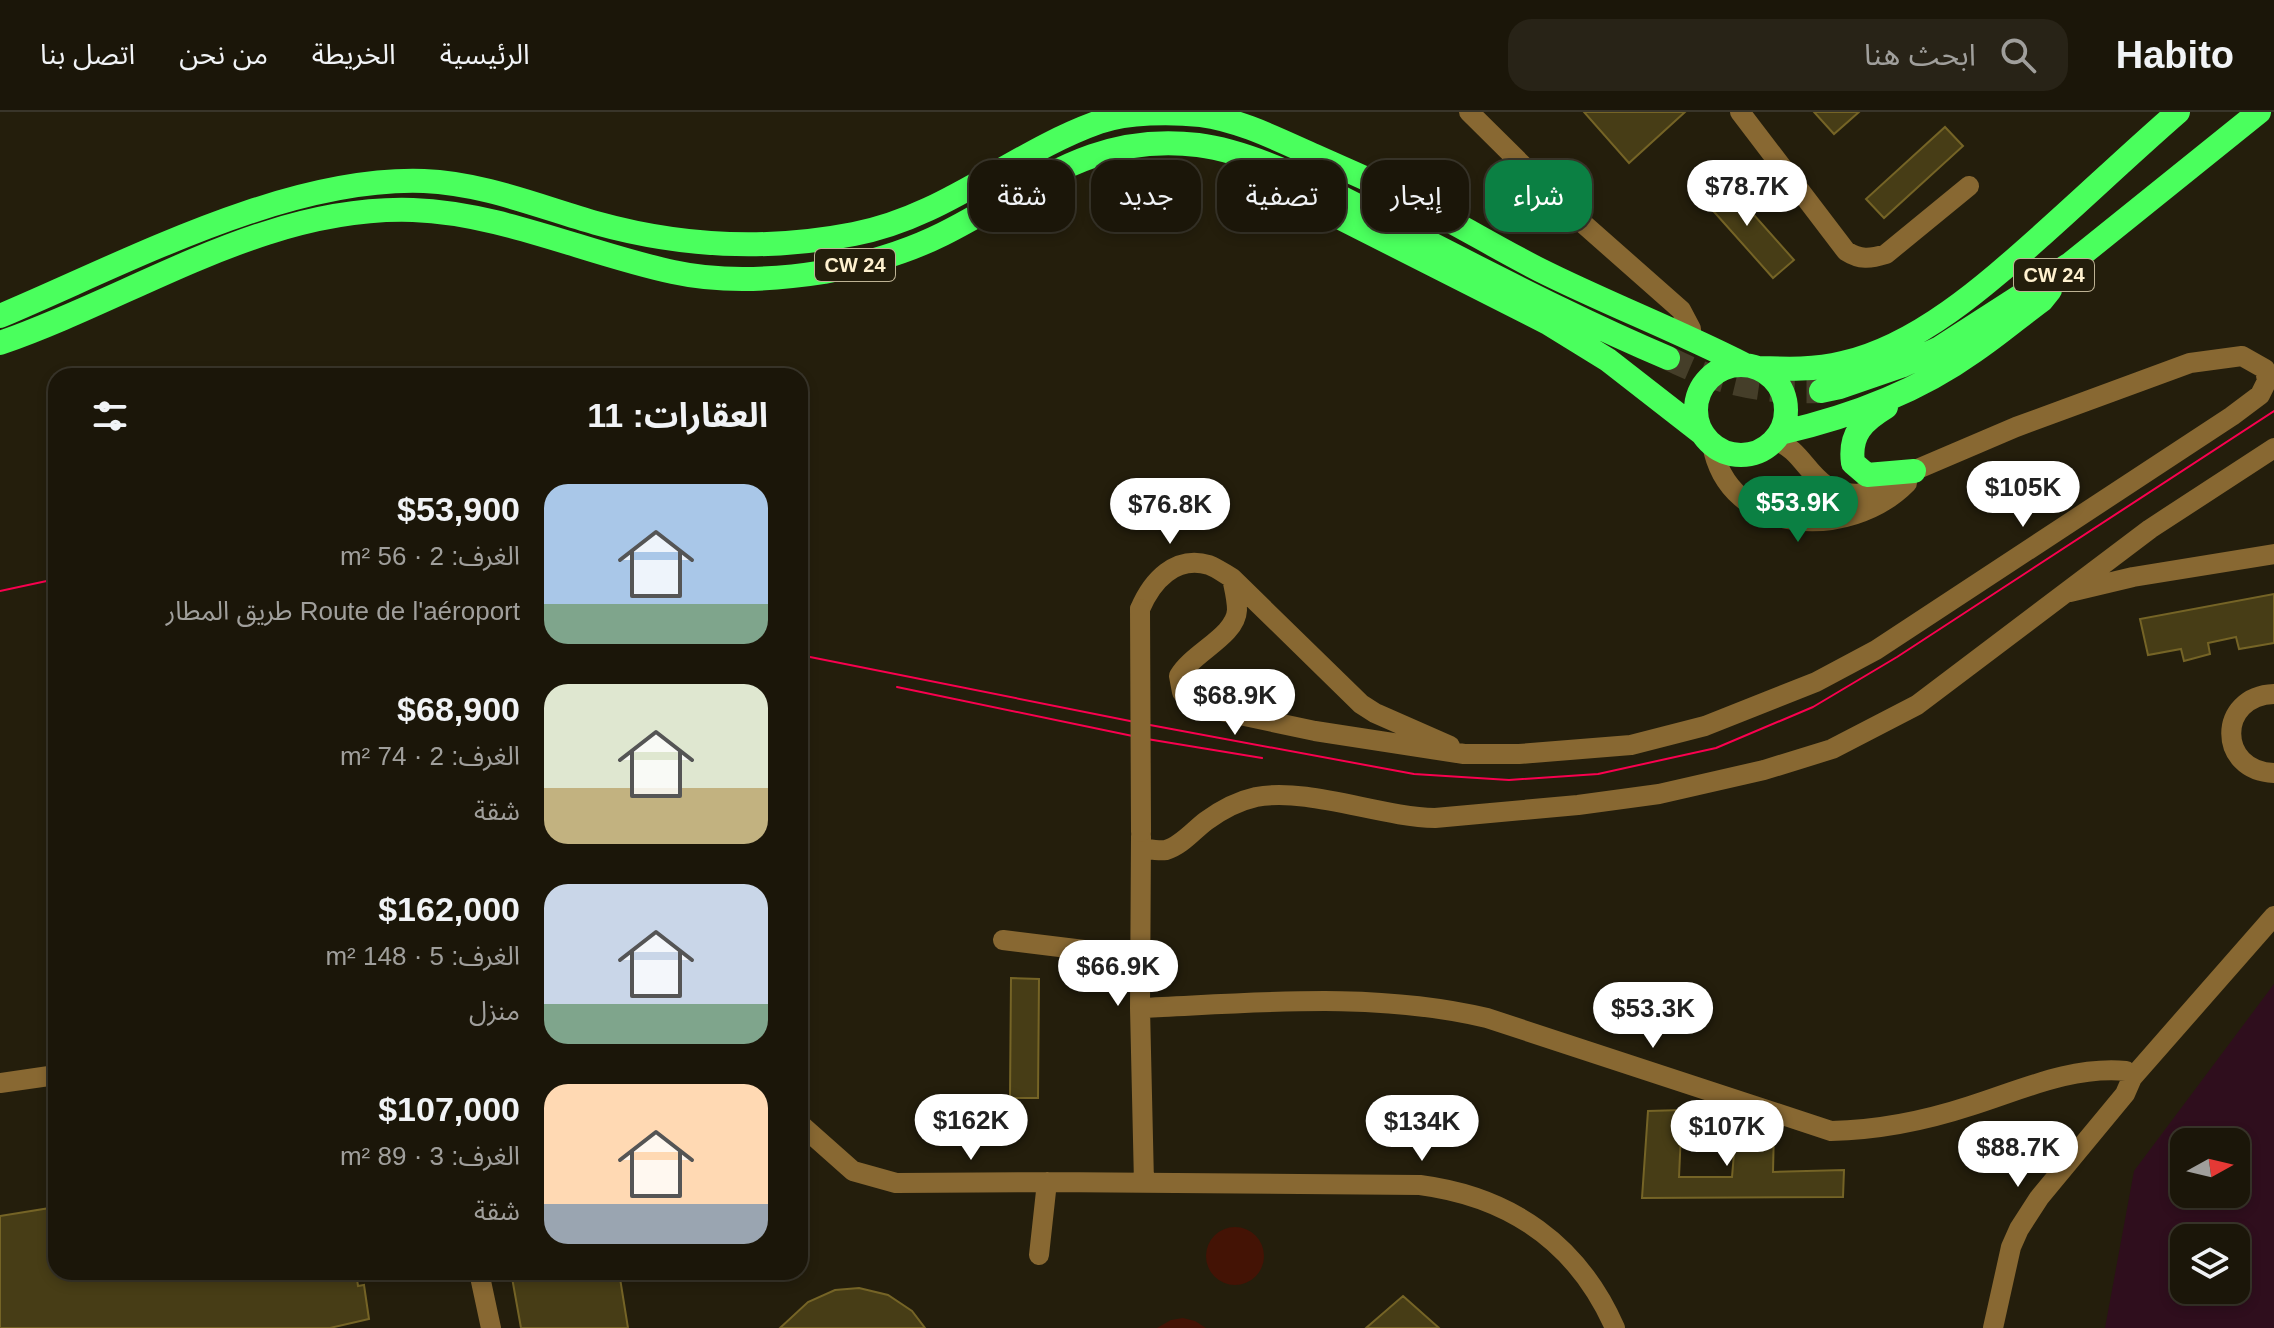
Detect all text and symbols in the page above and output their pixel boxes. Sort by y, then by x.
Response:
search box [1508,19,2068,91]
icon: search [1996,33,2040,77]
text: Habito [2116,34,2234,76]
text: ابحث هنا [1864,38,1976,71]
text: اتصل بنا [40,39,135,70]
text: من نحن [179,39,268,70]
text: الخريطة [312,39,396,70]
text: الرئيسية [440,39,530,70]
chip: شقة [969,160,1075,232]
chip: جديد [1091,160,1201,232]
chip: تصفية [1217,160,1346,232]
chip: إيجار [1362,160,1469,232]
chip: شراء [1485,160,1592,232]
pin: $78.7K [1682,160,1812,228]
text: $78.7K [1705,171,1789,201]
road number: CW 24 [815,249,895,281]
road number: CW 24 [2014,259,2094,291]
icon: filters [88,394,132,438]
text: العقارات: 11 [587,396,768,434]
pin: $105K [1967,461,2079,529]
text: $105K [1985,472,2061,502]
pin: $53.9K [1733,476,1863,544]
pin: $76.8K [1105,478,1235,546]
text: $53.9K [1756,487,1840,517]
text: $76.8K [1128,489,1212,519]
text: $53,900 [397,490,520,528]
icon: home [608,516,704,612]
text: الغرف: 2 · 56 m² [340,541,520,571]
text: Route de l'aéroport طريق المطار [166,596,520,626]
pin: $68.9K [1170,669,1300,737]
text: $68.9K [1193,680,1277,710]
text: $68,900 [397,690,520,728]
icon: home [608,716,704,812]
text: الغرف: 2 · 74 m² [340,741,520,771]
text: شقة [474,796,520,826]
text: $162,000 [378,890,520,928]
icon: home [608,916,704,1012]
pin: $66.9K [1053,940,1183,1008]
text: الغرف: 5 · 148 m² [325,941,520,971]
text: $66.9K [1076,951,1160,981]
pin: $53.3K [1588,982,1718,1050]
text: $53.3K [1611,993,1695,1023]
text: منزل [469,996,520,1026]
text: $107,000 [378,1090,520,1128]
pin: $162K [915,1094,1027,1162]
pin: $134K [1366,1095,1478,1163]
pin: $107K [1671,1100,1783,1168]
text: $162K [933,1105,1009,1135]
text: $134K [1384,1106,1460,1136]
text: $107K [1689,1111,1765,1141]
icon: home [608,1116,704,1212]
pin: $88.7K [1953,1121,2083,1189]
north arrow [2170,1128,2250,1208]
map controls [2170,1128,2250,1304]
text: $88.7K [1976,1132,2060,1162]
text: الغرف: 3 · 89 m² [340,1141,520,1171]
text: شقة [474,1196,520,1226]
button: layers [2170,1224,2250,1304]

